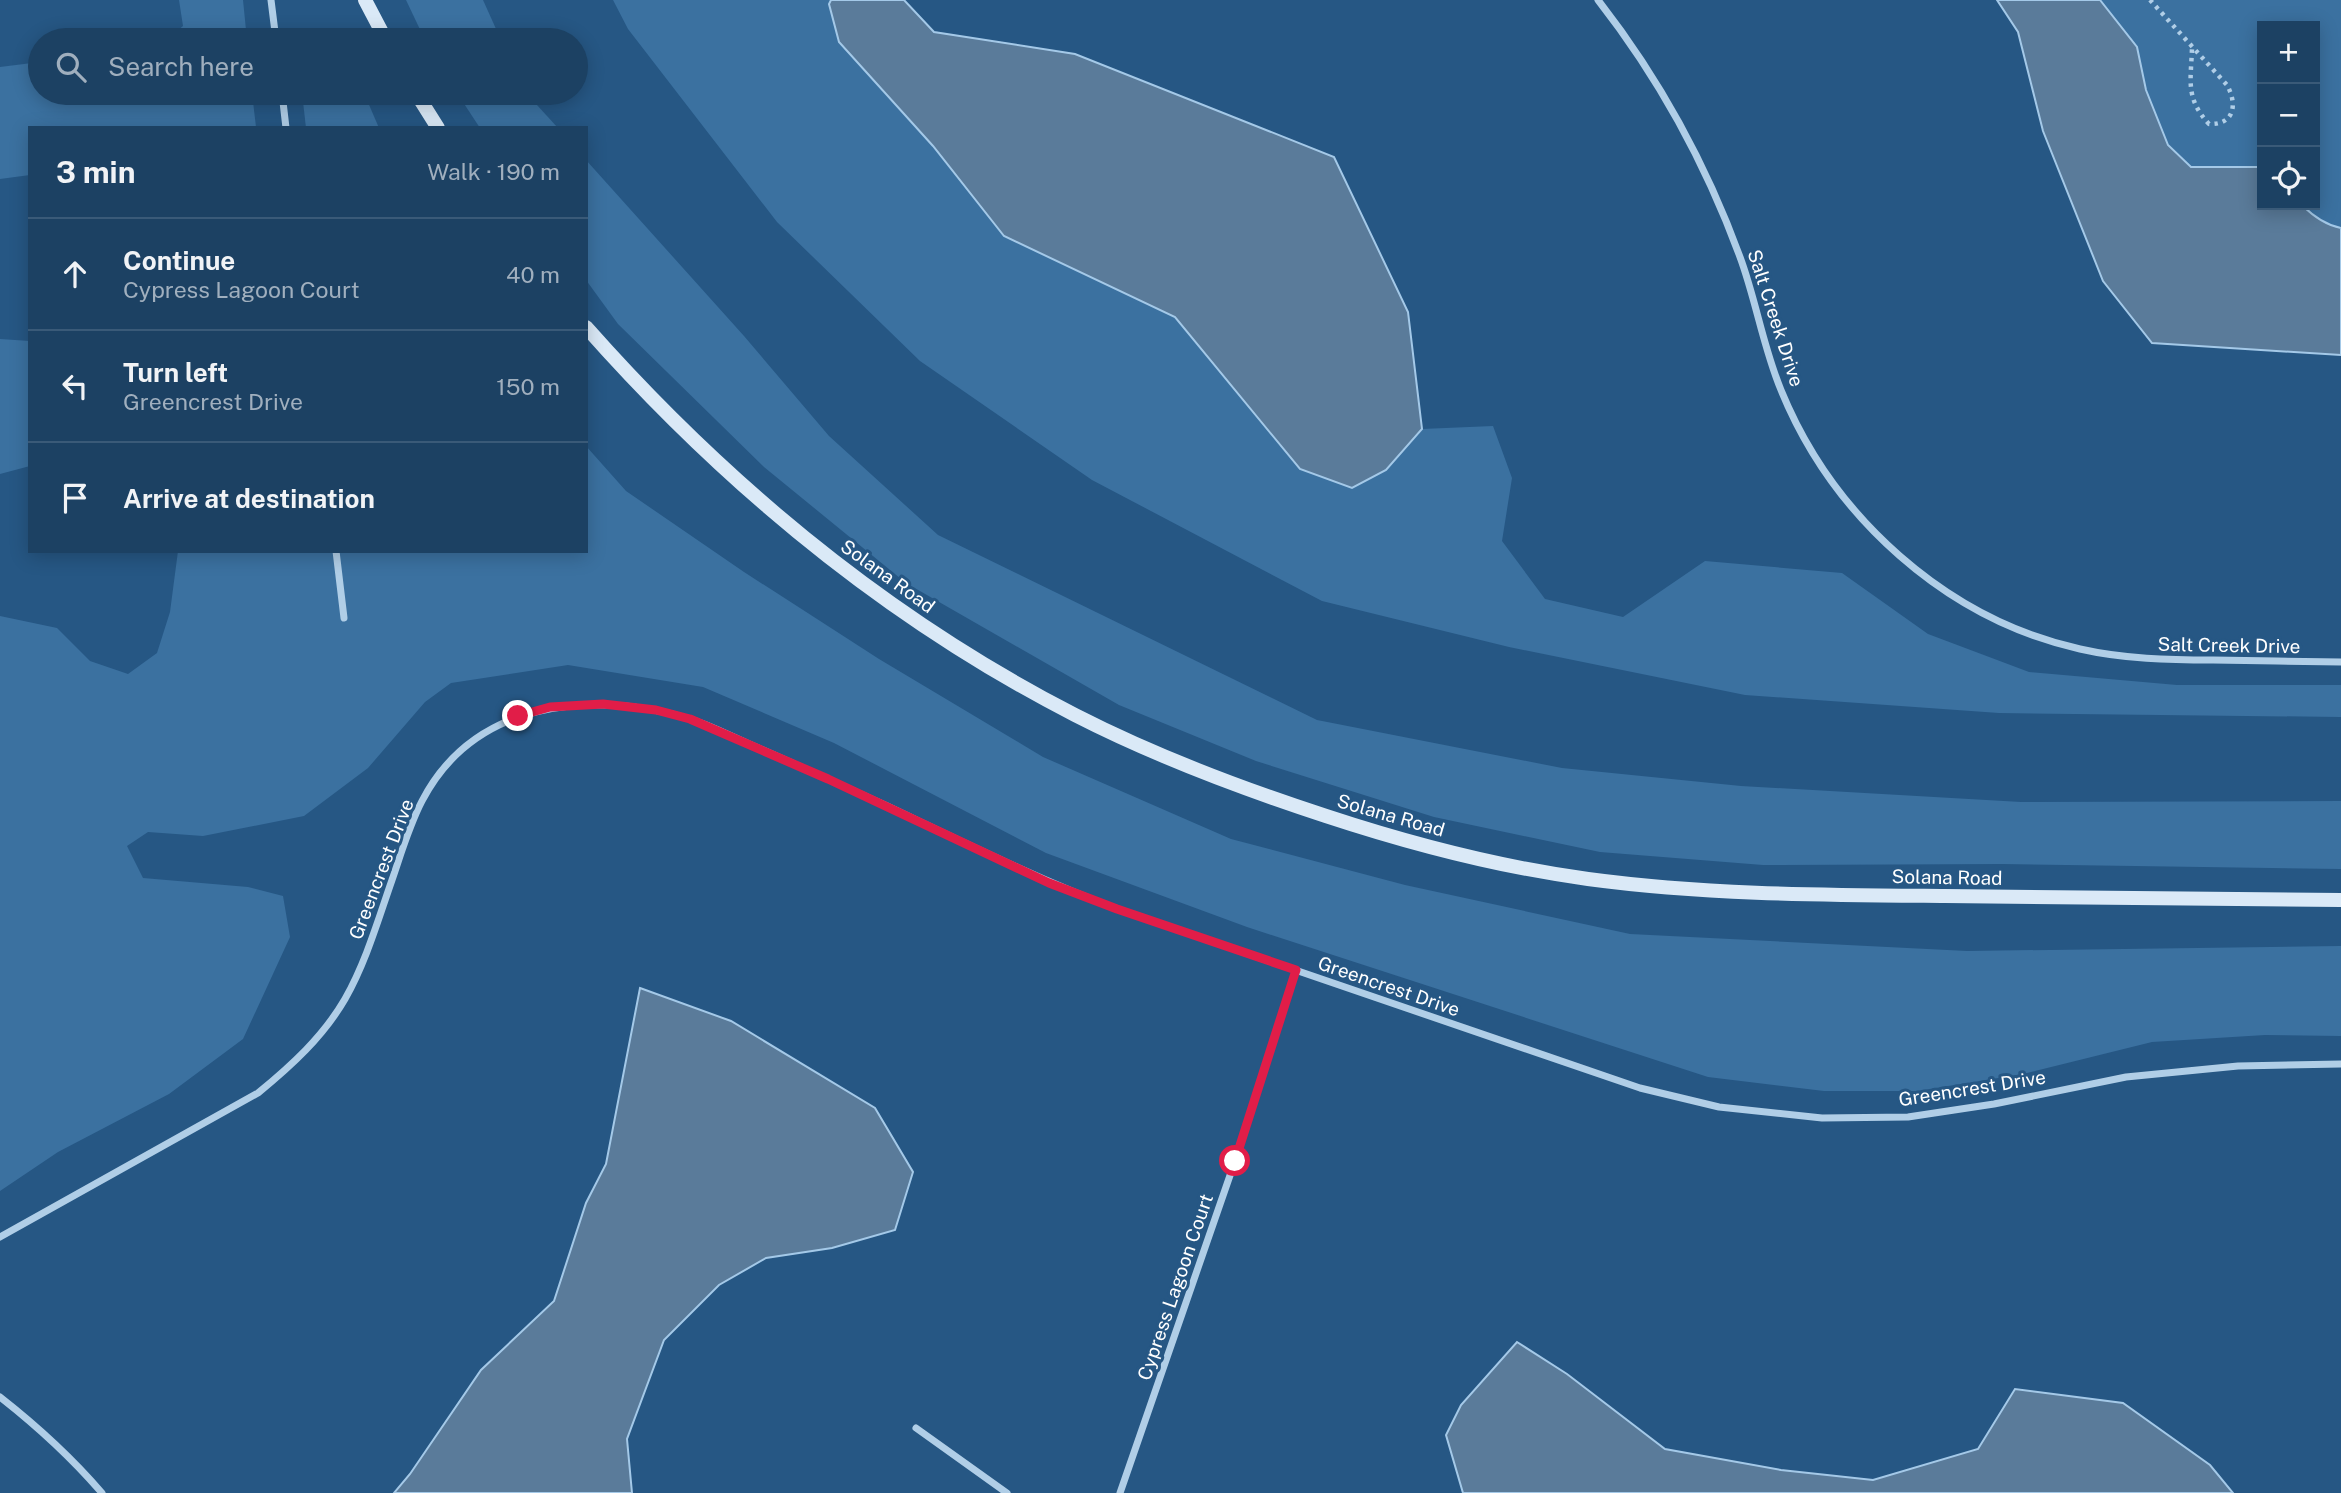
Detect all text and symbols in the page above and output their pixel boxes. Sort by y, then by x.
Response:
map controls [2257,21,2320,210]
button: + [2257,21,2320,84]
search box [28,28,588,105]
icon: search [52,48,90,86]
text: Search here [108,51,254,82]
button: − [2257,84,2320,147]
button: locate [2257,147,2320,210]
text: 3 min [56,154,135,190]
text: Walk · 190 m [427,158,560,185]
text: Continue [123,245,235,276]
street label: Salt Creek Drive [1743,247,1809,389]
icon: ahead [56,255,94,293]
text: 40 m [506,261,560,288]
text: Cypress Lagoon Court [123,276,360,303]
text: Turn left [123,357,228,388]
icon: left [56,367,94,405]
text: 150 m [496,373,560,400]
text: Greencrest Drive [123,388,303,415]
icon: arrive [56,479,94,517]
text: Arrive at destination [123,483,375,514]
street label: Solana Road [837,535,939,617]
street label: Salt Creek Drive [2157,633,2301,657]
route end [502,700,533,731]
street label: Solana Road [1335,789,1447,841]
street label: Greencrest Drive [344,796,418,942]
street label: Solana Road [1891,865,2003,889]
street label: Greencrest Drive [1315,951,1463,1021]
street label: Greencrest Drive [1897,1066,2047,1110]
route start [1219,1145,1250,1176]
street label: Cypress Lagoon Court [1133,1191,1217,1383]

